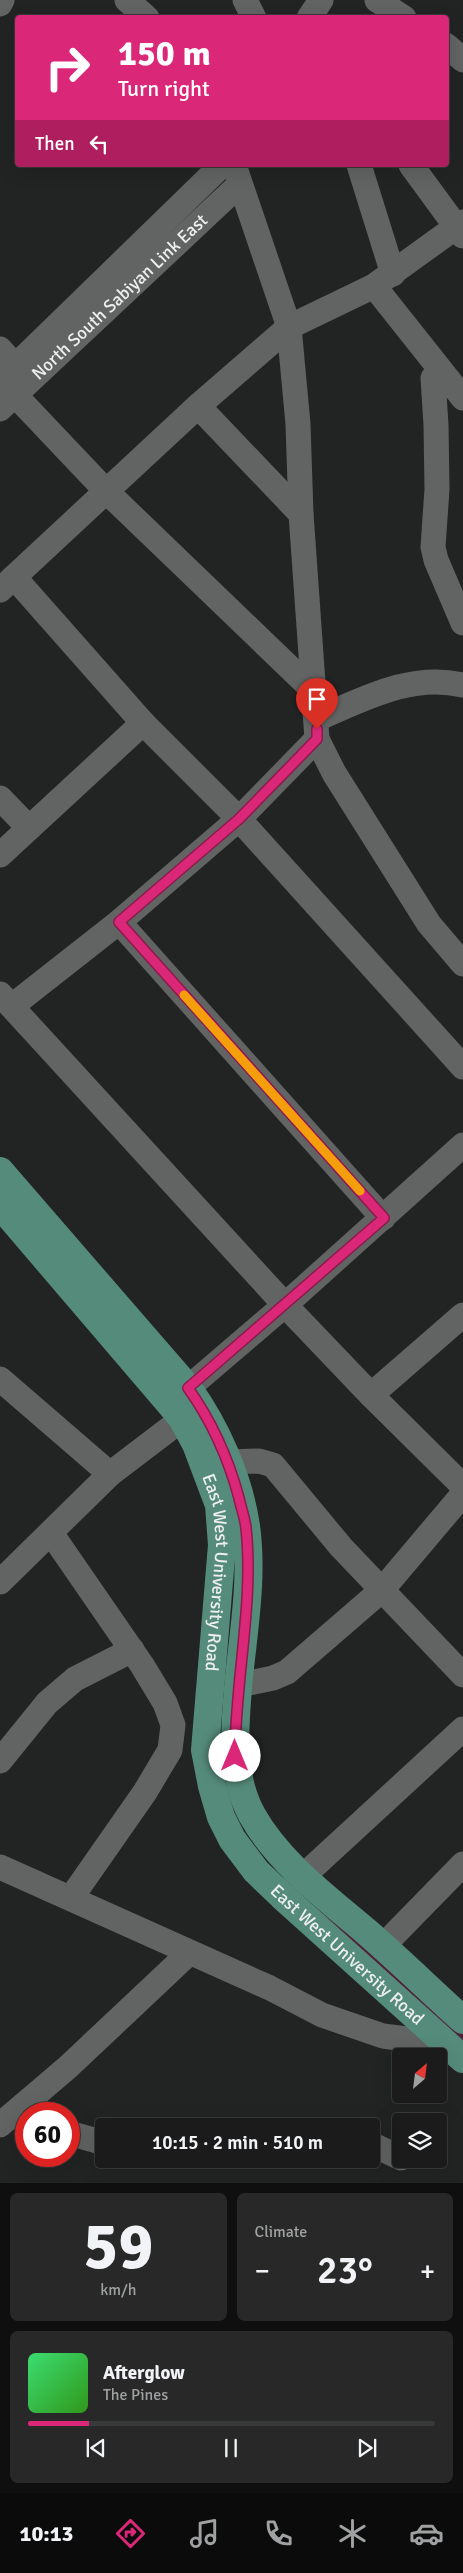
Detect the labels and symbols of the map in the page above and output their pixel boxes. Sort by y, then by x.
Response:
street label: North South Sabiyan Link East [27,209,212,384]
pin [296,678,338,729]
street label: East West University Road [197,1471,233,1672]
position arrow [208,1729,260,1781]
street label: East West University Road [266,1880,429,2030]
north arrow [392,2048,448,2102]
speed limit sign: 60 [15,2102,80,2167]

